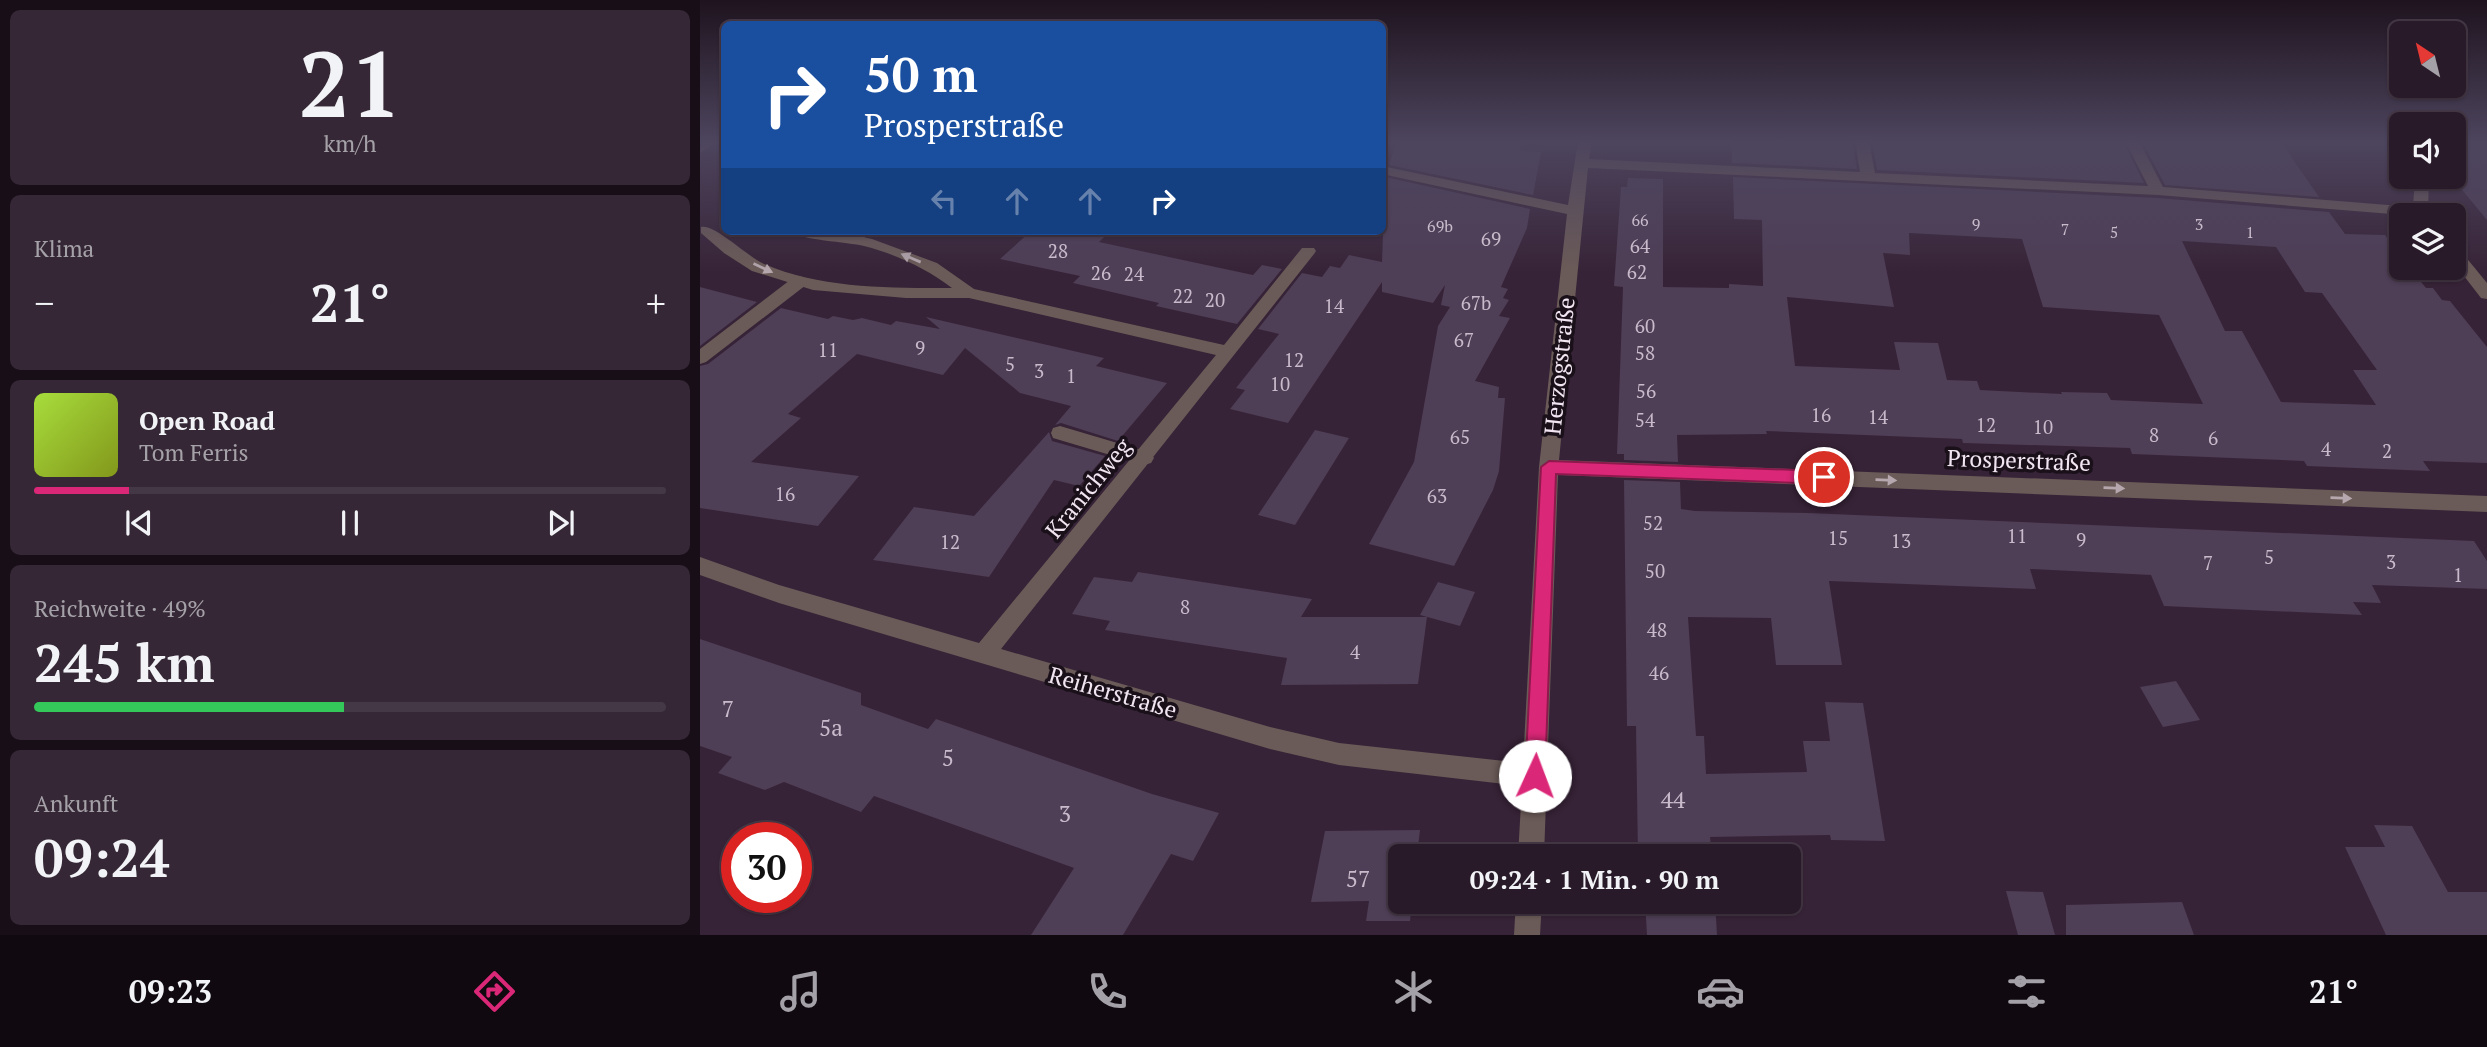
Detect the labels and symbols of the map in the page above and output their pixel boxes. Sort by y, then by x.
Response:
north arrow [2389,21,2466,98]
house number: 66 [1631,209,1649,231]
house number: 9 [1972,213,1980,235]
house number: 3 [2195,213,2203,235]
house number: 69b [1427,215,1453,237]
house number: 7 [2061,218,2069,240]
house number: 5 [2110,221,2118,243]
house number: 1 [2246,221,2254,243]
house number: 69 [1481,226,1501,251]
house number: 64 [1630,233,1651,258]
house number: 28 [1048,238,1068,263]
one-way arrow [900,252,921,263]
house number: 62 [1627,259,1647,284]
house number: 26 [1091,260,1111,285]
house number: 24 [1124,261,1145,286]
one-way arrow [752,263,773,274]
house number: 22 [1173,283,1193,308]
house number: 20 [1205,287,1225,312]
house number: 67b [1461,290,1491,315]
house number: 14 [1324,293,1345,318]
street label: Herzogstraße [1536,296,1582,436]
house number: 60 [1635,313,1655,338]
house number: 67 [1454,327,1474,352]
house number: 9 [915,335,925,360]
house number: 11 [818,337,838,362]
house number: 58 [1635,340,1655,365]
house number: 12 [1284,347,1304,372]
house number: 5 [1005,351,1015,376]
house number: 3 [1034,358,1044,383]
house number: 1 [1066,363,1076,388]
house number: 10 [1270,371,1290,396]
house number: 56 [1636,378,1656,403]
house number: 16 [1811,402,1831,427]
house number: 14 [1868,404,1889,429]
house number: 54 [1635,407,1656,432]
house number: 12 [1976,412,1996,437]
house number: 10 [2033,414,2053,439]
house number: 8 [2149,422,2159,447]
house number: 65 [1450,424,1470,449]
house number: 6 [2208,425,2218,450]
street label: Kranichweg [1038,431,1138,544]
house number: 4 [2321,436,2332,461]
house number: 2 [2382,438,2392,463]
street label: Prosperstraße [1947,442,2091,478]
pin [1794,447,1854,507]
one-way arrow [1876,474,1898,485]
house number: 16 [775,481,795,506]
one-way arrow [2103,482,2125,493]
house number: 63 [1427,483,1447,508]
one-way arrow [2330,492,2352,503]
house number: 52 [1643,510,1663,535]
house number: 11 [2007,523,2027,548]
house number: 15 [1828,525,1848,550]
house number: 9 [2076,527,2086,552]
house number: 13 [1891,528,1911,553]
house number: 12 [940,529,960,554]
house number: 5 [2264,544,2274,569]
house number: 3 [2386,549,2396,574]
house number: 7 [2203,550,2213,575]
house number: 50 [1645,558,1665,583]
house number: 1 [2453,562,2463,587]
house number: 8 [1180,594,1190,619]
house number: 48 [1647,617,1667,642]
house number: 4 [1350,639,1361,664]
street label: Reiherstraße [1045,659,1181,725]
house number: 46 [1649,660,1669,685]
house number: 7 [722,693,734,724]
house number: 5a [819,712,843,743]
position arrow [1498,739,1572,813]
house number: 5 [942,742,954,773]
house number: 44 [1661,784,1686,815]
house number: 3 [1059,798,1071,829]
speed limit sign: 30 [721,822,812,913]
house number: 57 [1346,863,1370,894]

